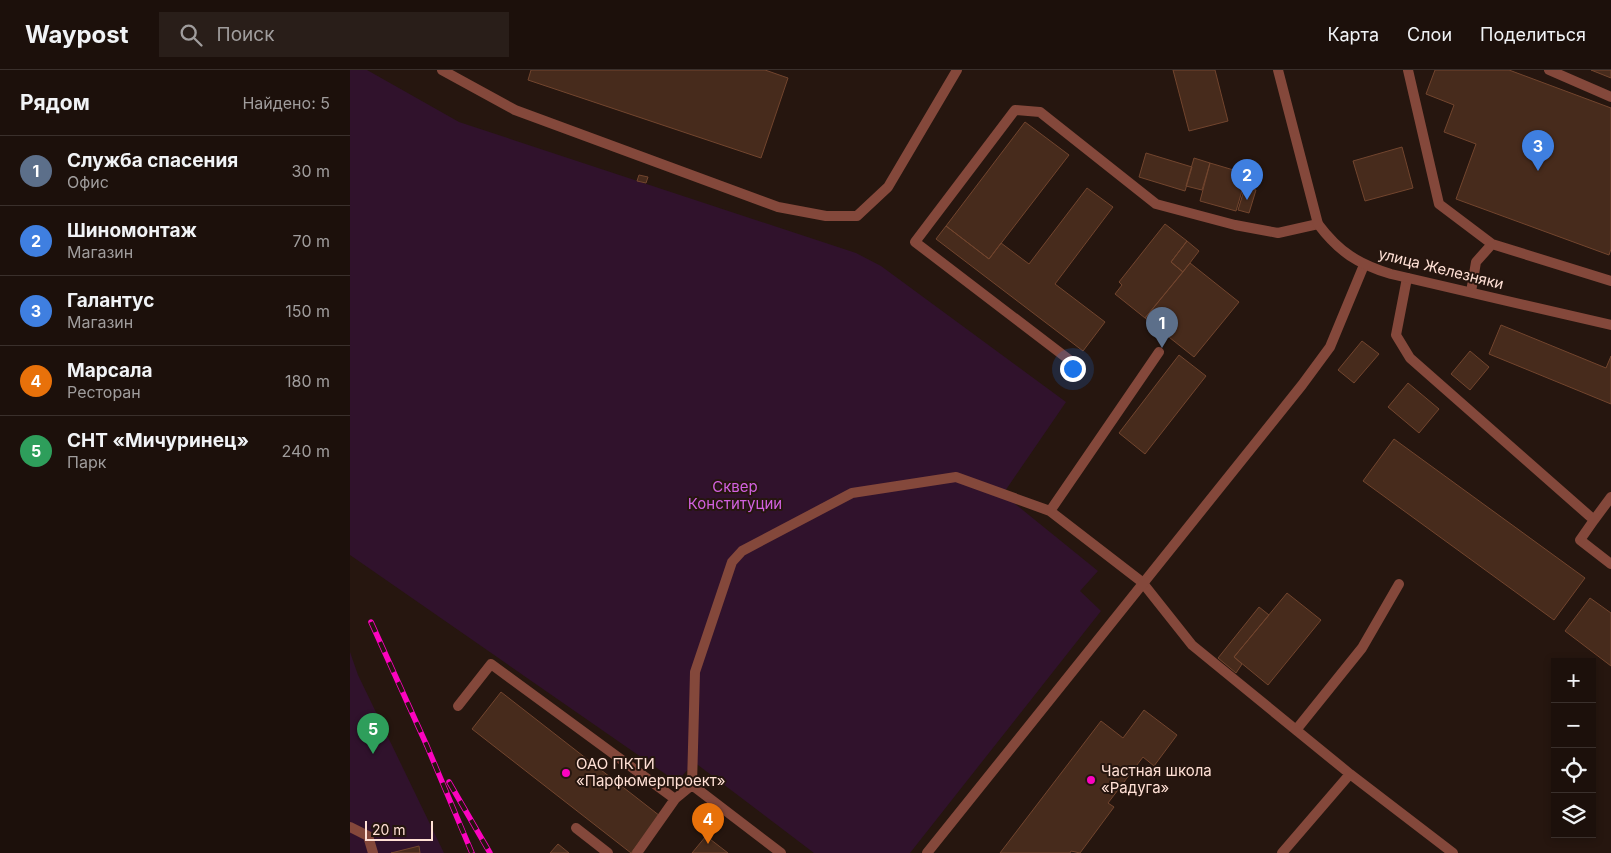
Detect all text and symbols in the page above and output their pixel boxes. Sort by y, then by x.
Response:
search box [159,12,509,57]
text: Waypost [25,20,129,49]
icon: search [177,21,205,49]
text: Поиск [217,23,274,46]
text: Карта [1327,24,1379,45]
text: Слои [1407,24,1452,45]
text: Поделиться [1480,24,1586,45]
text: Рядом [20,90,90,115]
text: Найдено: 5 [242,93,330,113]
pin: 3 [1522,130,1554,171]
text: Служба спасения [67,149,238,172]
pin: 2 [1231,159,1263,200]
text: 1 [33,161,39,181]
text: 30 m [292,161,330,181]
text: Офис [67,172,109,192]
text: Шиномонтаж [67,219,197,242]
text: 2 [31,231,41,251]
text: 70 m [293,231,330,251]
text: Магазин [67,242,133,262]
street label: улица Железняки [1376,244,1506,293]
text: Галантус [67,289,154,312]
text: 3 [31,301,41,321]
text: 150 m [285,301,330,321]
pin: 1 [1146,307,1178,348]
text: Магазин [67,312,133,332]
your location [1060,356,1086,382]
text: Марсала [67,359,153,382]
text: 4 [31,371,41,391]
text: 180 m [285,371,330,391]
text: Ресторан [67,382,141,402]
text: СНТ «Мичуринец» [67,429,249,452]
text: 5 [31,441,41,461]
text: 240 m [282,441,330,461]
text: Парк [67,452,106,472]
park label: Сквер Конституции [688,477,782,513]
map controls [1551,658,1596,838]
button: + [1551,658,1596,703]
button: − [1551,703,1596,748]
pin: 5 [357,713,389,754]
button: locate [1551,748,1596,793]
place label: ОАО ПКТИ «Парфюмерпроект» [576,754,726,790]
place label: Частная школа «Радуга» [1101,761,1212,797]
marker: ОАО ПКТИ «Парфюмерпроект» [560,767,572,779]
marker: Частная школа «Радуга» [1085,774,1097,786]
button: layers [1551,793,1596,838]
pin: 4 [692,803,724,844]
scale bar [365,818,432,841]
text: 20 m [372,821,406,838]

